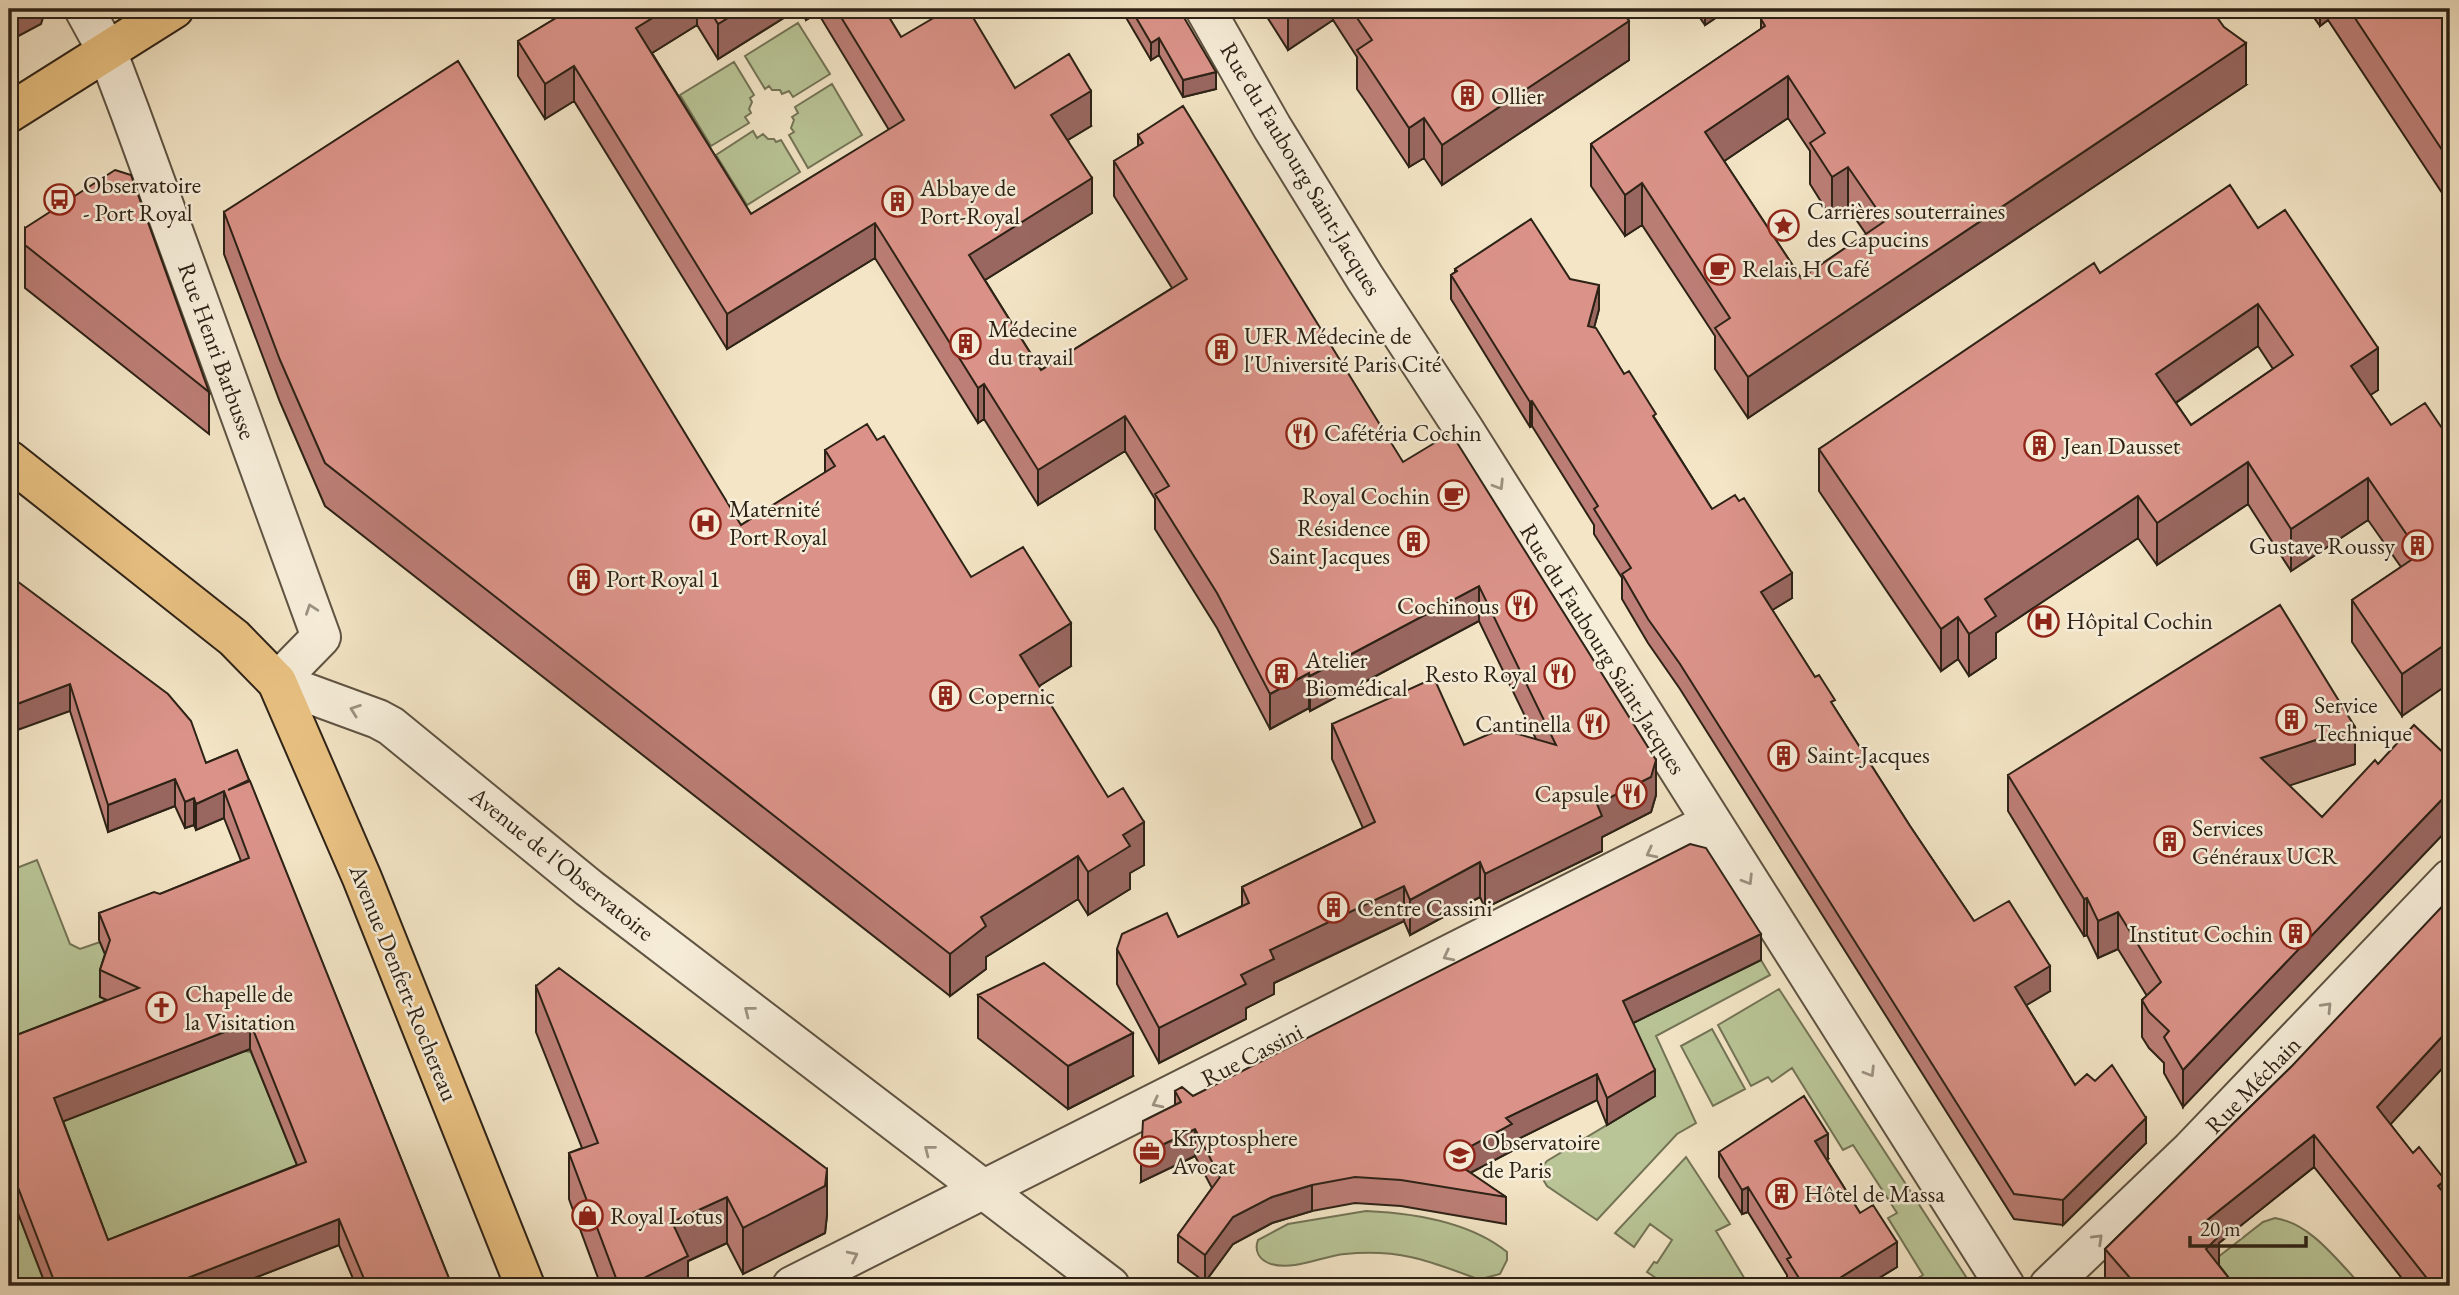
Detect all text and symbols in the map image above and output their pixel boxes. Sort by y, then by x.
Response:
street label: Rue du Faubourg Saint-Jacques [1213,36,1389,301]
building icon: Ollier [1451,79,1485,113]
place label: Ollier [1491,80,1544,111]
place label: Observatoire - Port Royal [83,169,201,228]
place label: Abbaye de Port-Royal [919,172,1020,231]
bus stop icon: Observatoire - Port Royal [43,182,77,216]
building icon: Abbaye de Port-Royal [880,185,914,219]
place label: Carrières souterraines des Capucins [1807,195,2005,254]
place icon: Carrières souterraines des Capucins [1767,208,1801,242]
cafe icon: Relais H Café [1702,252,1736,286]
place label: Relais H Café [1742,253,1870,284]
street label: Rue Henri Barbusse [171,258,264,443]
place label: Médecine du travail [988,313,1077,372]
place label: UFR Médecine de l'Université Paris Cité [1244,320,1441,379]
building icon: Médecine du travail [948,326,982,360]
building icon: UFR Médecine de l'Université Paris Cité [1204,333,1238,367]
restaurant icon: Cafétéria Cochin [1284,416,1318,450]
place label: Cafétéria Cochin [1324,417,1482,448]
building icon: Jean Dausset [2023,429,2057,463]
place label: Jean Dausset [2061,430,2181,461]
one-way arrow [1491,478,1504,491]
cafe icon: Royal Cochin [1436,479,1470,513]
place label: Royal Cochin [1302,480,1430,511]
place label: Maternité Port Royal [729,493,827,552]
hospital icon: Maternité Port Royal [689,506,723,540]
place label: Résidence Saint Jacques [1269,512,1390,571]
street label: Rue du Faubourg Saint-Jacques [1513,517,1693,780]
building icon: Résidence Saint Jacques [1396,525,1430,559]
building icon: Gustave Roussy [2401,529,2435,563]
place label: Gustave Roussy [2249,530,2395,561]
building icon: Port Royal 1 [566,562,600,596]
place label: Port Royal 1 [606,563,720,594]
restaurant icon: Cochinous [1505,589,1539,623]
place label: Cochinous [1397,590,1499,621]
one-way arrow [305,604,319,616]
hospital icon: Hôpital Cochin [2026,604,2060,638]
place label: Hôpital Cochin [2066,605,2213,636]
place label: Atelier Biomédical [1304,644,1408,703]
building icon: Atelier Biomédical [1265,657,1299,691]
restaurant icon: Resto Royal [1543,657,1577,691]
place label: Resto Royal [1425,658,1537,689]
building icon: Copernic [928,679,962,713]
place label: Copernic [968,680,1055,711]
place label: Service Technique [2314,689,2412,748]
building icon: Service Technique [2274,702,2308,736]
one-way arrow [349,704,361,718]
restaurant icon: Cantinella [1577,707,1611,741]
place label: Cantinella [1475,708,1571,739]
building icon: Saint-Jacques [1767,738,1801,772]
place label: Saint-Jacques [1807,739,1930,770]
restaurant icon: Capsule [1615,777,1649,811]
place label: Capsule [1534,778,1609,809]
street label: Avenue de l'Observatoire [463,779,661,948]
place label: Services Généraux UCR [2192,812,2339,871]
building icon: Services Généraux UCR [2152,825,2186,859]
one-way arrow [1645,844,1658,858]
street label: Avenue Denfert-Rochereau [342,859,466,1106]
one-way arrow [1740,872,1753,885]
building icon: Centre Cassini [1317,891,1351,925]
place label: Centre Cassini [1357,892,1492,923]
building icon: Institut Cochin [2279,917,2313,951]
place label: Institut Cochin [2129,918,2273,949]
one-way arrow [1443,947,1455,961]
place label: Chapelle de la Visitation [185,978,296,1037]
church icon: Chapelle de la Visitation [145,991,179,1025]
one-way arrow [2319,1003,2332,1016]
one-way arrow [744,1006,757,1019]
street label: Rue Cassini [1196,1016,1308,1093]
street label: Rue Méchain [2198,1029,2307,1140]
one-way arrow [1861,1065,1874,1078]
one-way arrow [1152,1095,1165,1108]
place label: Kryptosphere Avocat [1171,1122,1298,1181]
place label: Observatoire de Paris [1482,1126,1600,1185]
office icon: Kryptosphere Avocat [1132,1135,1166,1169]
school or university icon: Observatoire de Paris [1442,1139,1476,1173]
one-way arrow [925,1145,937,1158]
building icon: Hôtel de Massa [1764,1177,1798,1211]
place label: Hôtel de Massa [1804,1178,1945,1209]
shop icon: Royal Lotus [570,1199,604,1233]
place label: Royal Lotus [610,1200,723,1231]
scale bar [2190,1204,2305,1248]
text: 20 m [2200,1215,2241,1242]
one-way arrow [2090,1234,2103,1247]
one-way arrow [846,1250,858,1264]

